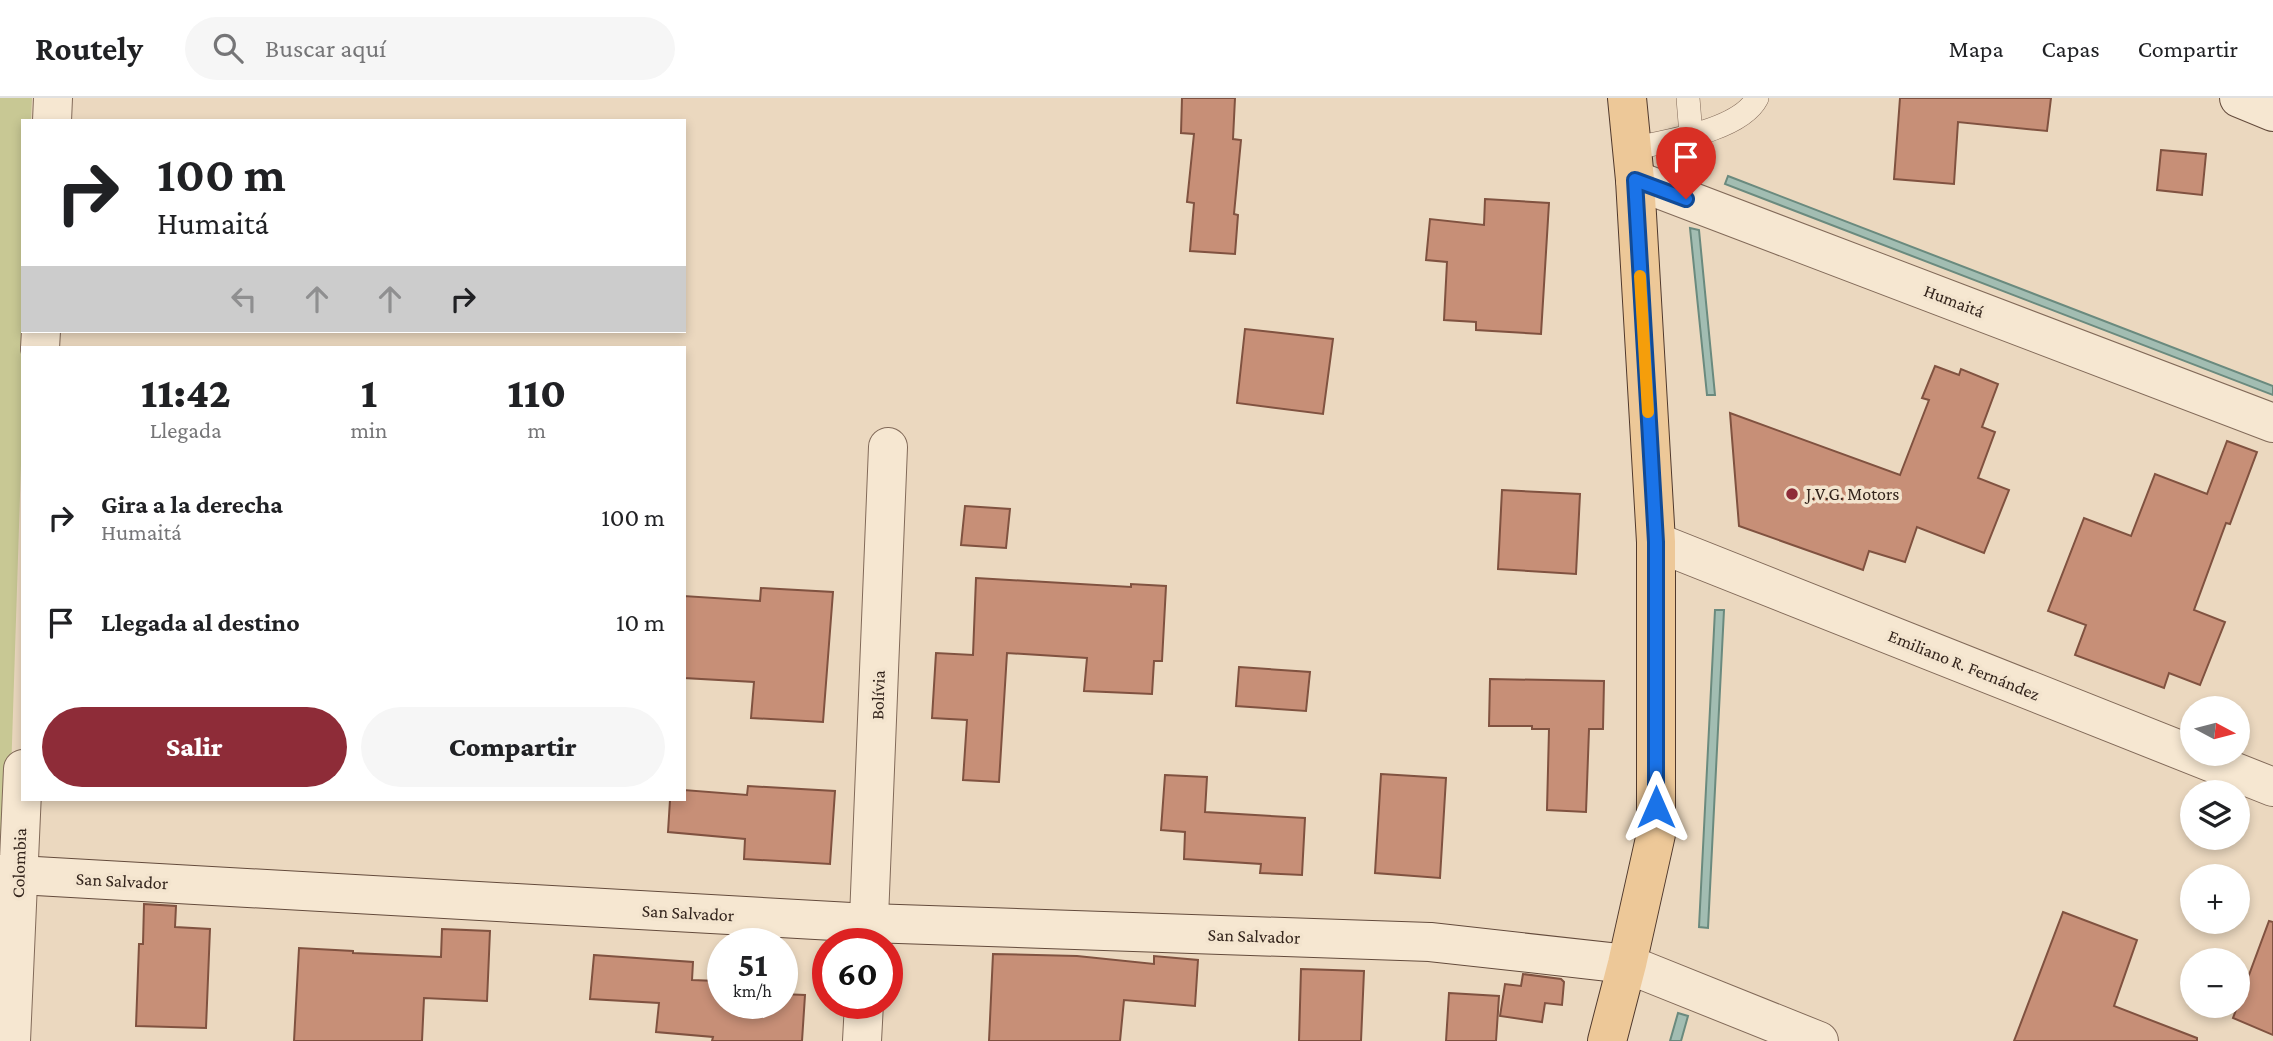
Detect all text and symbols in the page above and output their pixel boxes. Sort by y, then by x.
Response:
search box [185,17,675,80]
icon: search [209,29,247,67]
text: Routely [35,30,143,67]
text: Buscar aquí [265,34,386,63]
text: Mapa [1949,35,2004,62]
text: Capas [2042,35,2100,62]
text: Compartir [2138,35,2238,62]
pin [1656,127,1716,199]
icon: arrive [1667,138,1705,176]
icon: right [42,147,133,238]
text: 100 m [157,147,286,202]
text: Humaitá [157,205,269,241]
icon: left [225,280,263,318]
icon: ahead [298,280,336,318]
icon: ahead [371,280,409,318]
icon: right [444,280,482,318]
street label: Humaitá [1921,280,1987,322]
text: 11:42 [141,369,231,416]
text: 1 [361,369,377,416]
text: 110 [507,369,566,416]
text: Llegada [150,417,222,443]
text: min [351,417,387,443]
text: m [527,417,546,443]
place label: J.V.G. Motors [1804,484,1899,504]
marker: J.V.G. Motors [1784,486,1800,502]
text: Gira a la derecha [101,490,283,519]
icon: right [42,499,80,537]
text: 100 m [601,503,665,532]
text: Humaitá [101,519,182,545]
icon: arrive [42,604,80,642]
text: Llegada al destino [101,608,300,637]
text: 10 m [616,608,665,637]
street label: Emiliano R. Fernández [1885,625,2043,705]
street label: Bolívia [867,670,889,720]
north arrow [2180,696,2250,766]
map controls [2180,696,2250,1018]
button: Salir [42,707,347,787]
button: Compartir [361,707,665,787]
position arrow [1619,770,1693,844]
button: layers [2180,780,2250,850]
street label: Colombia [8,828,30,898]
button: + [2180,864,2250,934]
street label: San Salvador [75,869,169,893]
street label: San Salvador [641,901,735,925]
street label: San Salvador [1207,924,1301,948]
speed limit sign: 60 [812,928,903,1019]
text: 51 [737,945,768,984]
button: − [2180,948,2250,1018]
text: km/h [733,981,772,1001]

